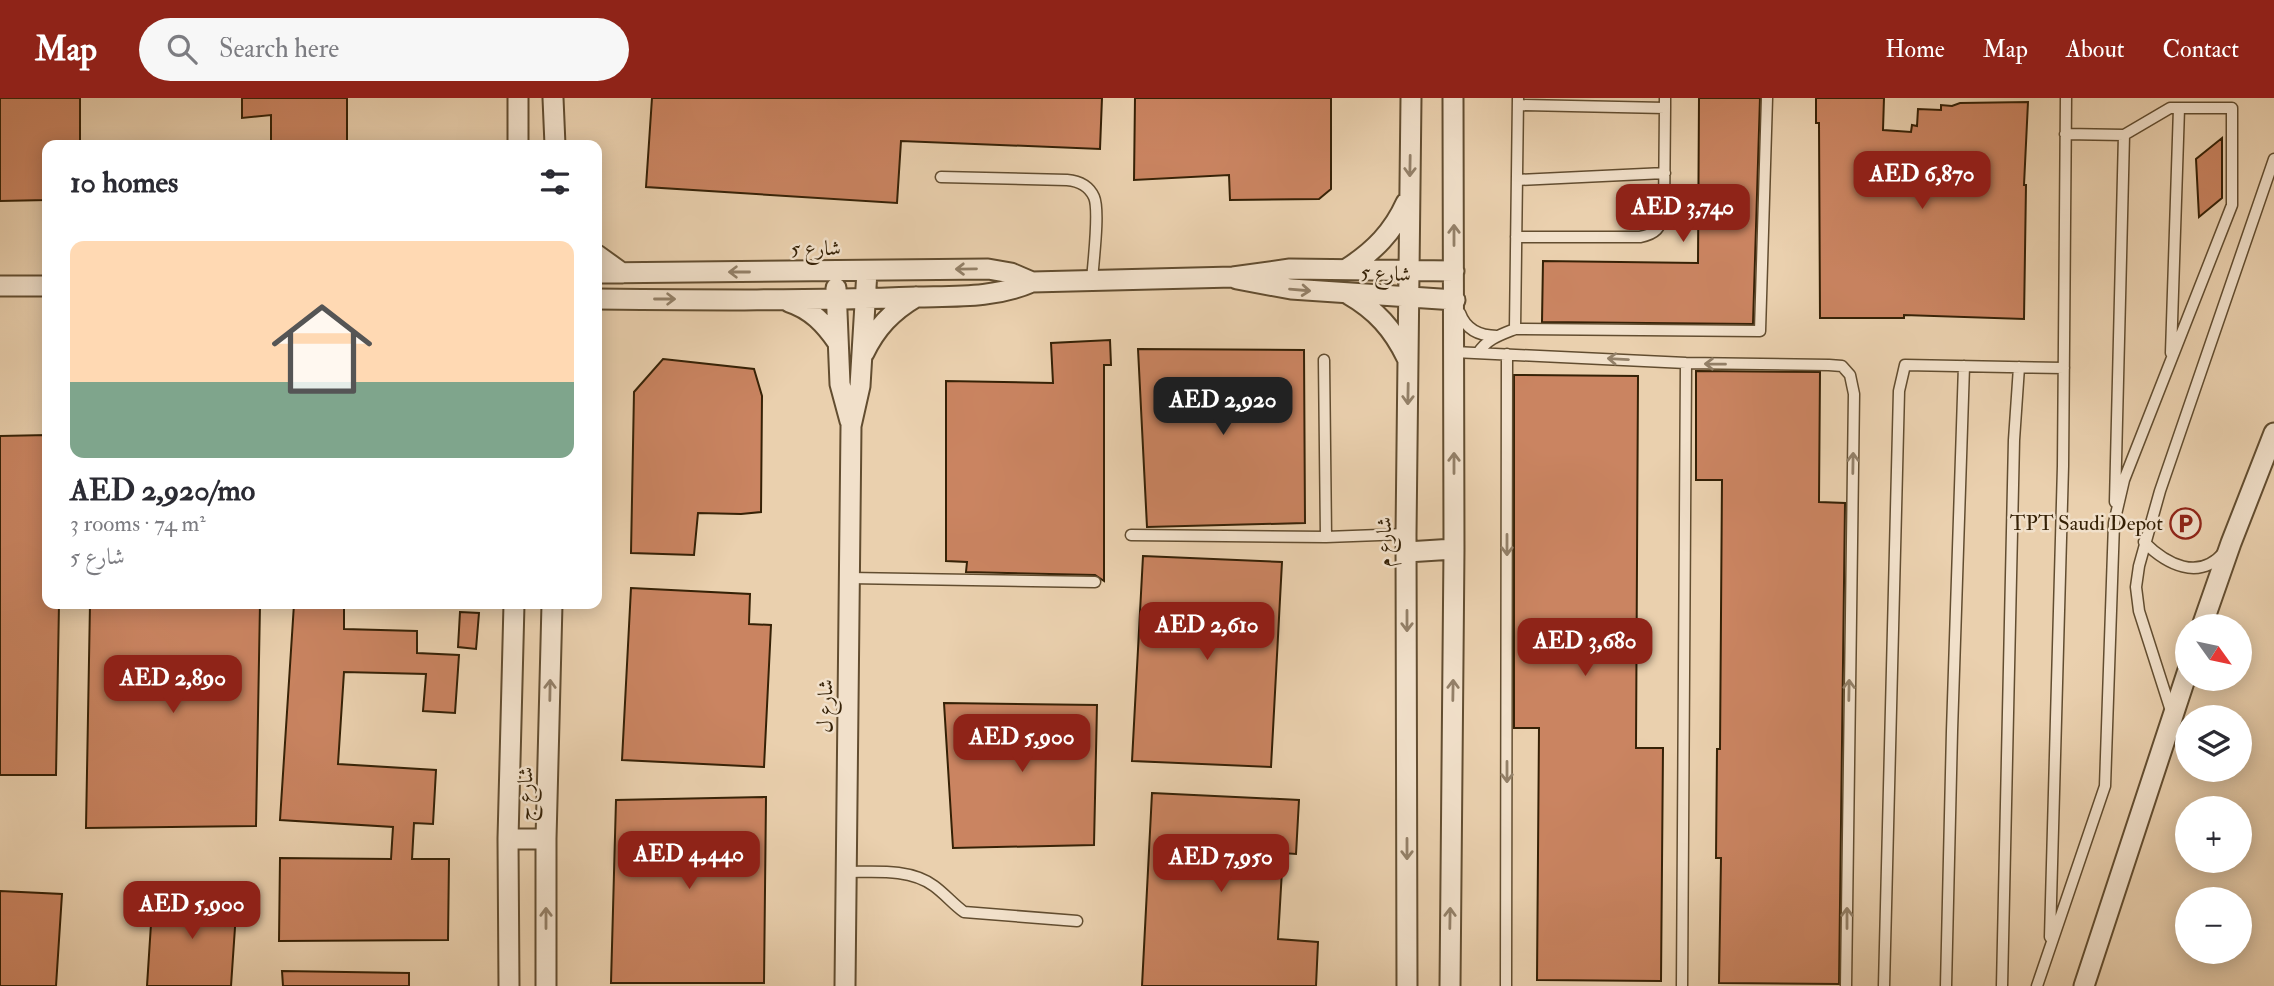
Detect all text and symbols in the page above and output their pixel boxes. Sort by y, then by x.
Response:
search box [139,18,629,81]
text: Map [35,29,97,70]
icon: search [163,30,201,68]
text: Search here [219,33,339,65]
text: Home [1885,34,1945,65]
text: Map [1983,34,2028,65]
text: About [2066,34,2125,65]
text: Contact [2163,34,2239,65]
pin: AED 6,870 [1842,152,2002,211]
one-way arrow [1403,154,1417,177]
text: AED 6,870 [1870,159,1974,188]
icon: filters [536,163,574,201]
text: 10 homes [70,164,178,201]
pin: AED 3,740 [1603,184,1763,244]
text: AED 3,740 [1632,192,1734,221]
one-way arrow [1447,224,1461,247]
street label: شارع 5 [791,235,841,266]
street label: شارع 5 [1360,259,1412,292]
one-way arrow [955,262,978,276]
one-way arrow [728,265,751,279]
one-way arrow [1288,284,1311,297]
icon: home [259,286,385,412]
one-way arrow [653,292,676,306]
one-way arrow [1607,353,1630,366]
one-way arrow [1703,357,1726,370]
pin: AED 2,920 [1143,378,1303,437]
one-way arrow [1402,382,1415,405]
text: AED 2,920 [1169,385,1277,414]
one-way arrow [1447,452,1461,475]
one-way arrow [1846,452,1860,475]
text: AED 2,920/mo [70,472,255,509]
parking icon: TPT Saudi Depot [2169,506,2203,540]
text: 3 rooms · 74 m² [70,509,206,538]
place label: TPT Saudi Depot [2010,510,2163,537]
street label: شارع م [1371,517,1402,567]
one-way arrow [1500,533,1514,556]
text: شارع 5 [70,542,125,571]
pin: AED 2,610 [1127,602,1287,662]
one-way arrow [1400,609,1414,632]
text: AED 2,610 [1155,610,1259,639]
north arrow [2175,614,2252,691]
map controls [2175,614,2252,964]
pin: AED 3,680 [1505,618,1665,678]
text: AED 3,680 [1533,626,1637,655]
pin: AED 2,890 [93,656,253,715]
text: AED 2,890 [120,663,226,692]
one-way arrow [543,679,557,702]
street label: شارع ل [812,679,843,733]
one-way arrow [1446,679,1459,702]
one-way arrow [1843,679,1856,702]
button: layers [2175,705,2252,782]
pin: AED 5,900 [942,714,1102,774]
text: AED 5,900 [969,722,1075,751]
one-way arrow [1500,760,1514,783]
street label: شارع ج [512,766,544,822]
button: + [2175,796,2252,873]
pin: AED 4,440 [609,832,769,891]
pin: AED 7,950 [1141,834,1301,894]
one-way arrow [1400,837,1414,860]
text: AED 4,440 [634,839,744,868]
text: AED 7,950 [1169,842,1273,871]
pin: AED 5,900 [112,882,272,941]
button: − [2175,887,2252,964]
text: AED 5,900 [139,889,245,918]
one-way arrow [539,907,553,930]
one-way arrow [1443,907,1457,930]
one-way arrow [1840,907,1854,930]

